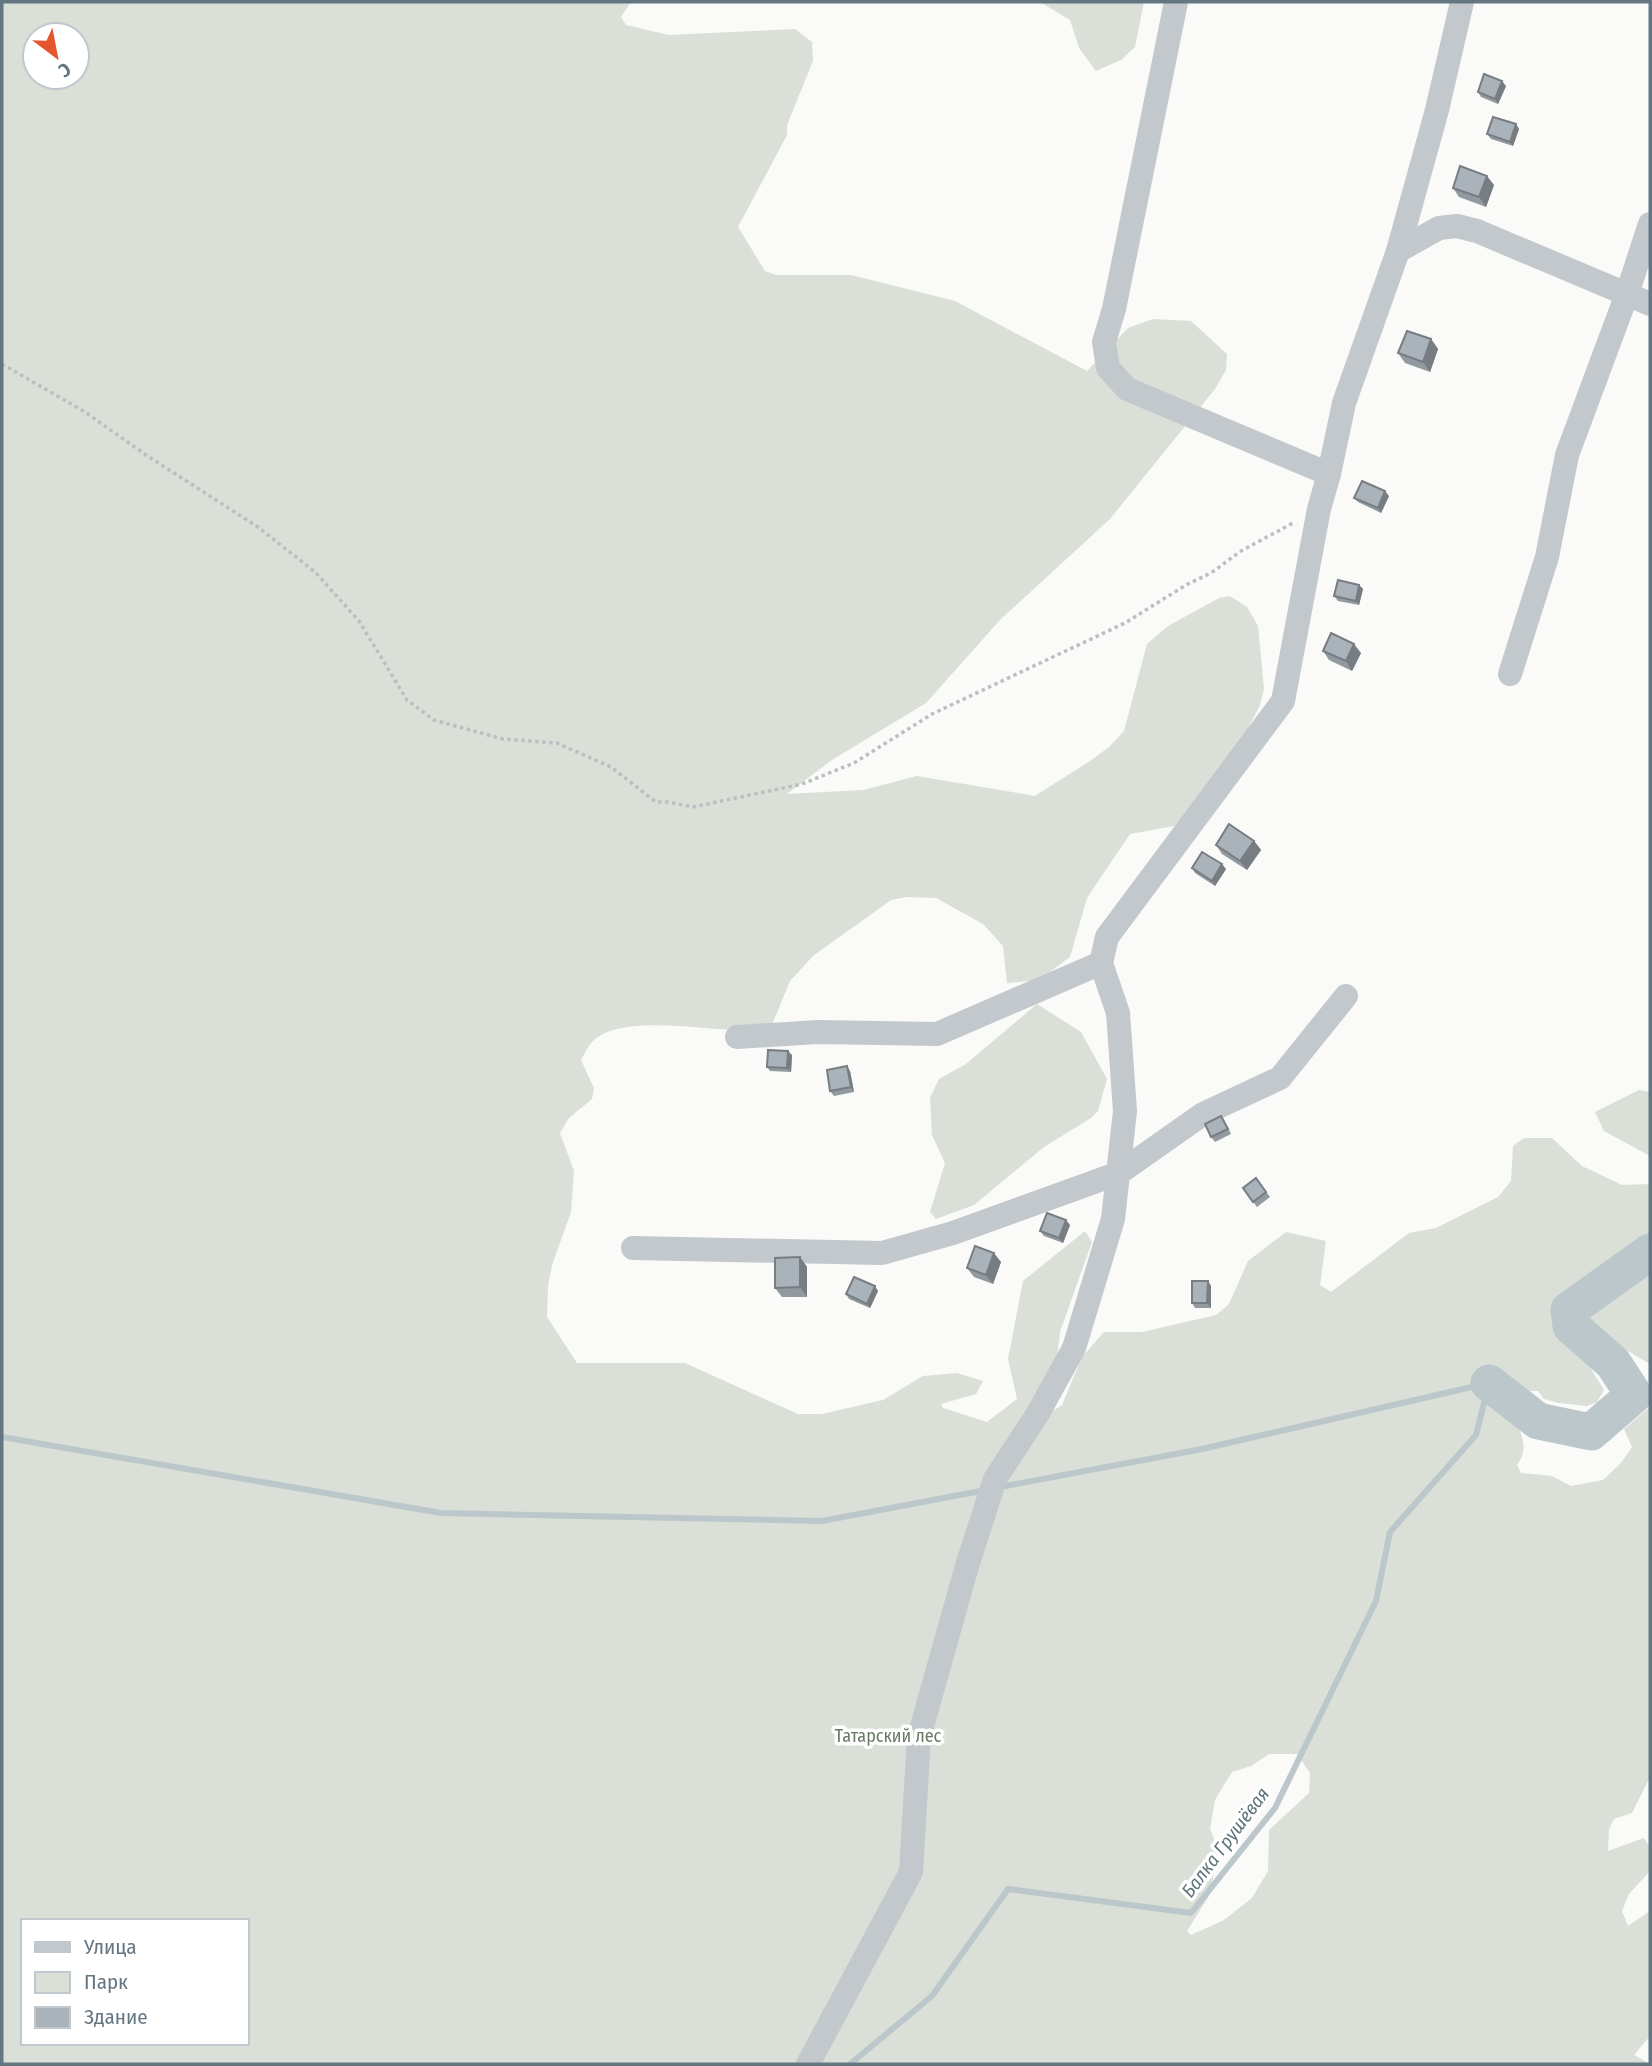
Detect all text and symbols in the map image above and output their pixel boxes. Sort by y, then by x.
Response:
north arrow [21,21,91,91]
text: С [54,58,75,82]
park label: Татарский лес [835,1725,942,1747]
water label: Балка Грушёвая [1177,1783,1274,1902]
legend [21,1919,248,2045]
text: Улица [83,1934,137,1960]
text: Парк [84,1969,128,1995]
text: Здание [84,2004,148,2030]

